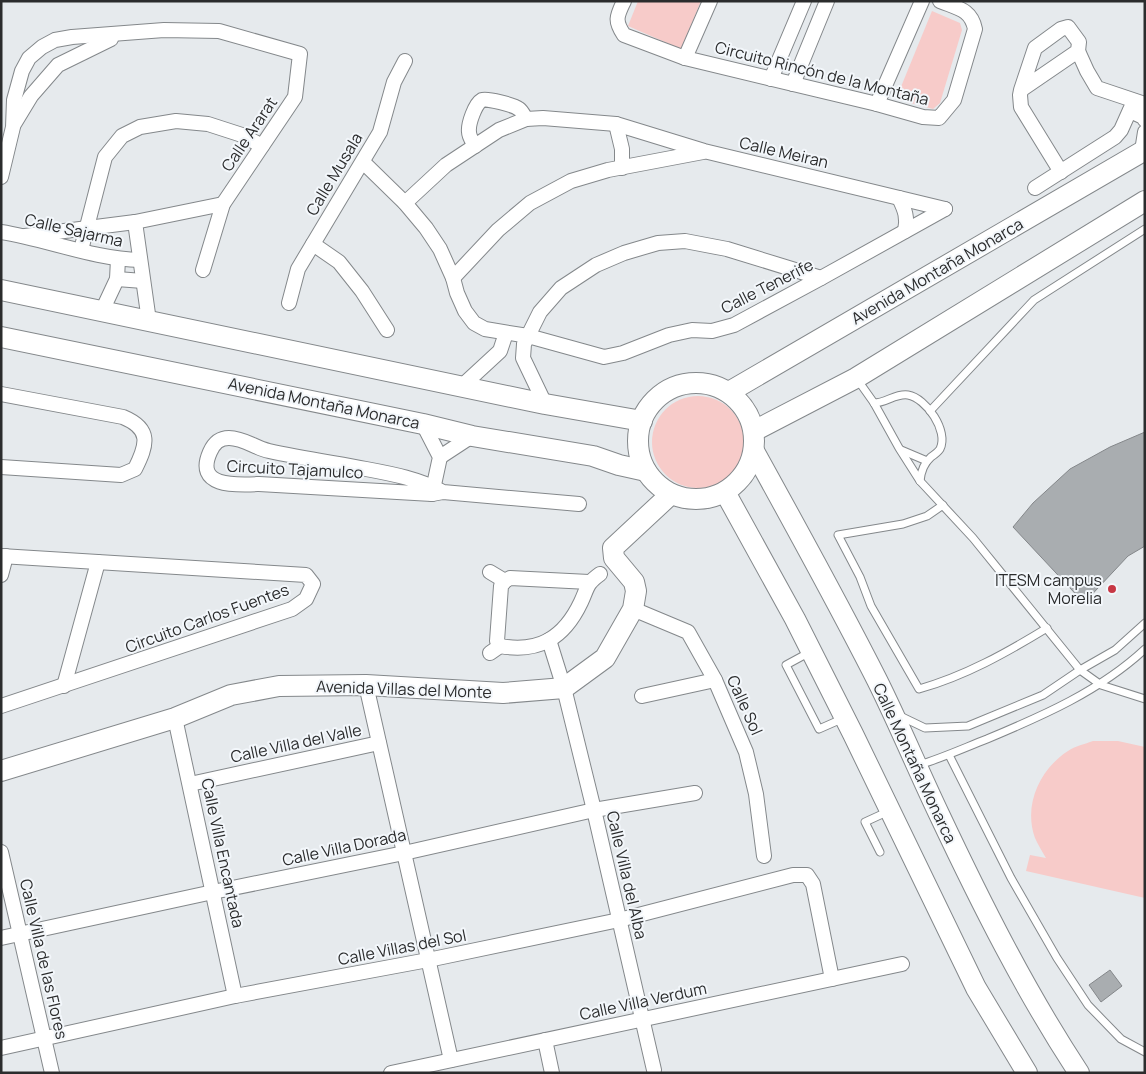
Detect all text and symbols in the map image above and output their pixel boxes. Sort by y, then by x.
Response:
street label: Circuito Rincón de la Montaña [713,36,931,110]
street label: Calle Ararat [216,92,282,176]
street label: Calle Musala [301,128,367,220]
street label: Calle Meiran [737,131,831,173]
street label: Calle Sajarma [23,208,125,252]
street label: Avenida Montaña Monarca [847,213,1027,329]
street label: Calle Tenerife [717,253,817,319]
street label: Avenida Montaña Monarca [226,372,422,434]
street label: Circuito Tajamulco [226,454,364,484]
place label: ITESM campus Morelia [995,569,1102,609]
street label: Circuito Carlos Fuentes [122,578,292,658]
marker: ITESM campus Morelia [1106,583,1118,595]
street label: Calle Sol [722,672,768,738]
street label: Avenida Villas del Monte [316,675,492,703]
street label: Calle Montaña Monarca [868,679,962,847]
street label: Calle Villa del Valle [228,718,364,768]
street label: Calle Villa Encantada [196,776,250,930]
street label: Calle Villa del Alba [602,809,652,941]
street label: Calle Villa Dorada [280,823,408,871]
street label: Calle Villa de las Flores [15,877,73,1041]
street label: Calle Villas del Sol [336,924,468,970]
street label: Calle Villa Verdum [578,977,708,1025]

